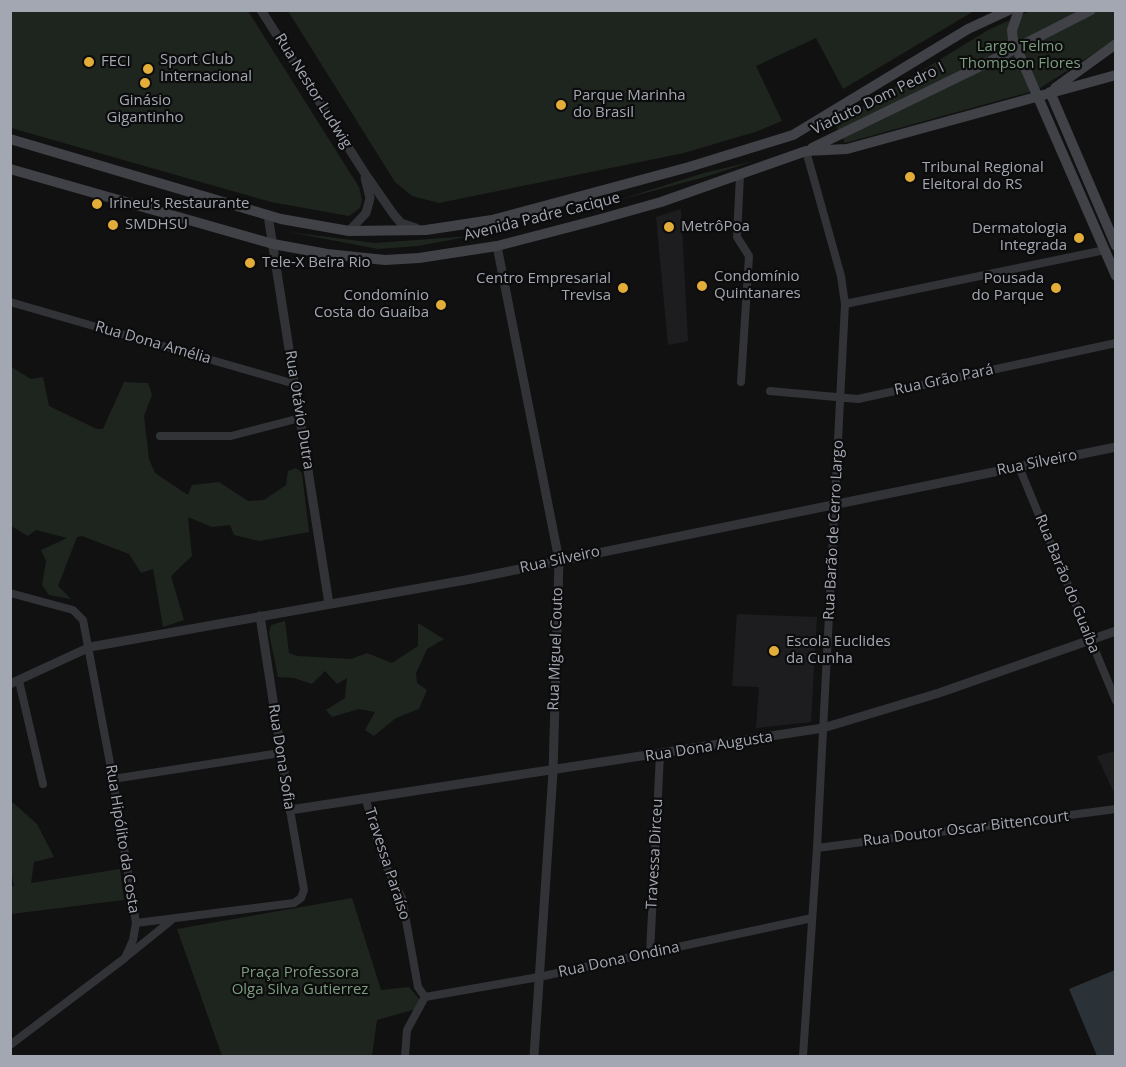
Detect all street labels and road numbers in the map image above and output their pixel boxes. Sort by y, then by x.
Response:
street label: Rua Nestor Ludwig [270,30,356,152]
street label: Viaduto Dom Pedro I [809,59,947,139]
street label: Avenida Padre Cacique [462,189,622,245]
street label: Rua Dona Amélia [93,318,213,368]
street label: Rua Otávio Dutra [281,349,317,471]
street label: Rua Grão Pará [893,361,995,399]
street label: Rua Barão de Cerro Largo [820,440,848,620]
street label: Rua Silveiro [995,446,1079,480]
street label: Rua Barão do Guaíba [1031,512,1103,656]
street label: Rua Silveiro [518,543,602,577]
street label: Rua Miguel Couto [545,587,567,711]
street label: Rua Dona Sofia [264,703,298,811]
street label: Rua Dona Augusta [644,728,774,766]
street label: Rua Hipólito da Costa [101,763,143,915]
street label: Travessa Dirceu [643,798,667,910]
street label: Travessa Paraíso [360,806,414,922]
street label: Rua Doutor Oscar Bittencourt [862,807,1070,851]
street label: Rua Dona Ondina [557,938,681,982]

